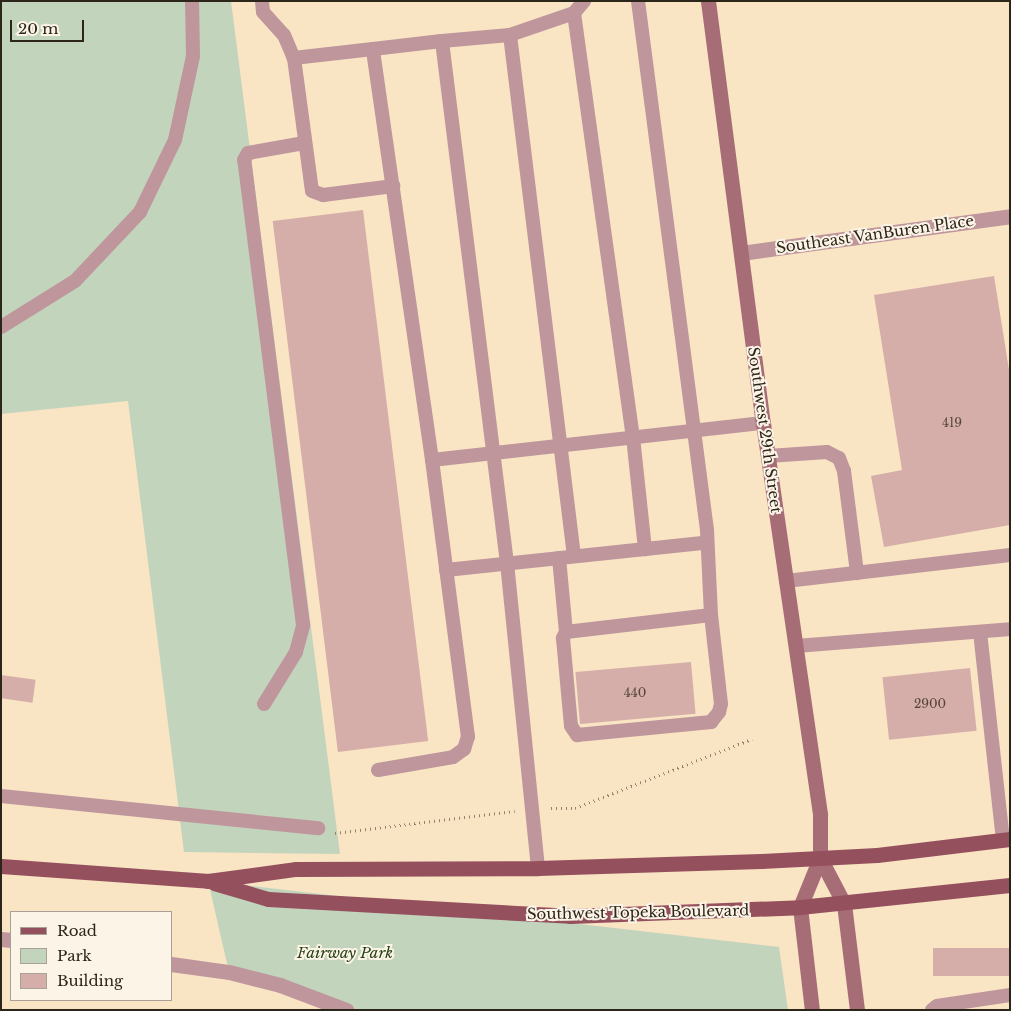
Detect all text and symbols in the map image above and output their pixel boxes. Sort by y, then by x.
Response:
scale bar [12,10,86,42]
text: 20 m [18,19,58,38]
street label: Southeast VanBuren Place [775,211,975,257]
street label: Southwest 29th Street [744,346,786,514]
house number: 419 [942,416,962,430]
house number: 440 [624,686,646,700]
house number: 2900 [914,697,946,711]
street label: Southwest Topeka Boulevard [526,901,750,923]
legend [10,911,172,1001]
text: Road [57,921,97,940]
park label: Fairway Park [297,944,393,962]
text: Park [57,946,92,965]
text: Building [57,971,123,990]

